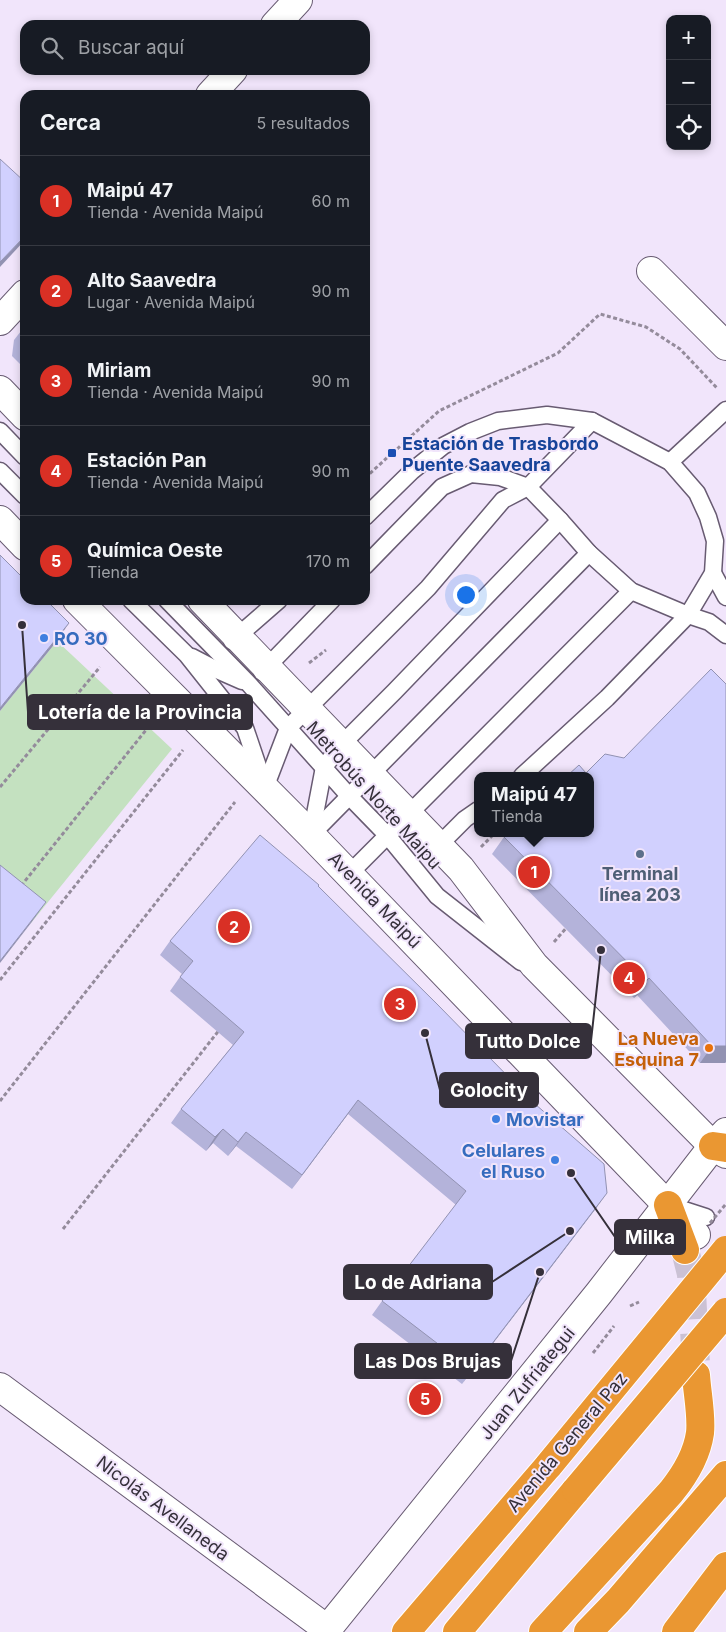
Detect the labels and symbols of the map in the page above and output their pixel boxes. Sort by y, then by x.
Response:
place label: Estación de Trasbordo Puente Saavedra [402,433,599,475]
marker: Estación de Trasbordo Puente Saavedra [386,447,398,459]
your location [453,582,479,608]
place label: RO 30 [54,628,108,649]
marker: RO 30 [38,632,50,644]
callout: Lotería de la Provincia [28,695,252,729]
text: Lotería de la Provincia [38,701,242,724]
street label: Metrobús Norte Maipu [302,717,446,873]
street label: Avenida Maipú [324,848,426,952]
marker: Terminal línea 203 [634,848,646,860]
pin: 1 [518,853,550,891]
place label: Terminal línea 203 [599,863,681,905]
pin: 2 [218,908,250,946]
pin: 4 [613,959,645,997]
pin: 3 [384,985,416,1023]
callout: Tutto Dolce [466,1024,591,1058]
place label: La Nueva Esquina 7 [614,1028,699,1070]
text: Tutto Dolce [475,1030,581,1053]
marker: La Nueva Esquina 7 [703,1042,715,1054]
callout: Golocity [440,1073,538,1107]
text: Golocity [450,1079,528,1102]
place label: Movistar [506,1109,584,1130]
marker: Movistar [490,1113,502,1125]
place label: Celulares el Ruso [462,1140,545,1182]
marker: Celulares el Ruso [549,1154,561,1166]
callout: Milka [615,1220,685,1254]
text: Milka [625,1226,675,1249]
callout: Lo de Adriana [344,1265,492,1299]
text: Lo de Adriana [354,1271,482,1294]
street label: Juan Zufriategui [475,1322,579,1444]
callout: Las Dos Brujas [355,1344,511,1378]
text: Las Dos Brujas [365,1350,501,1373]
street label: Avenida General Paz [503,1368,631,1516]
pin: 5 [409,1380,441,1418]
street label: Nicolás Avellaneda [93,1451,233,1565]

